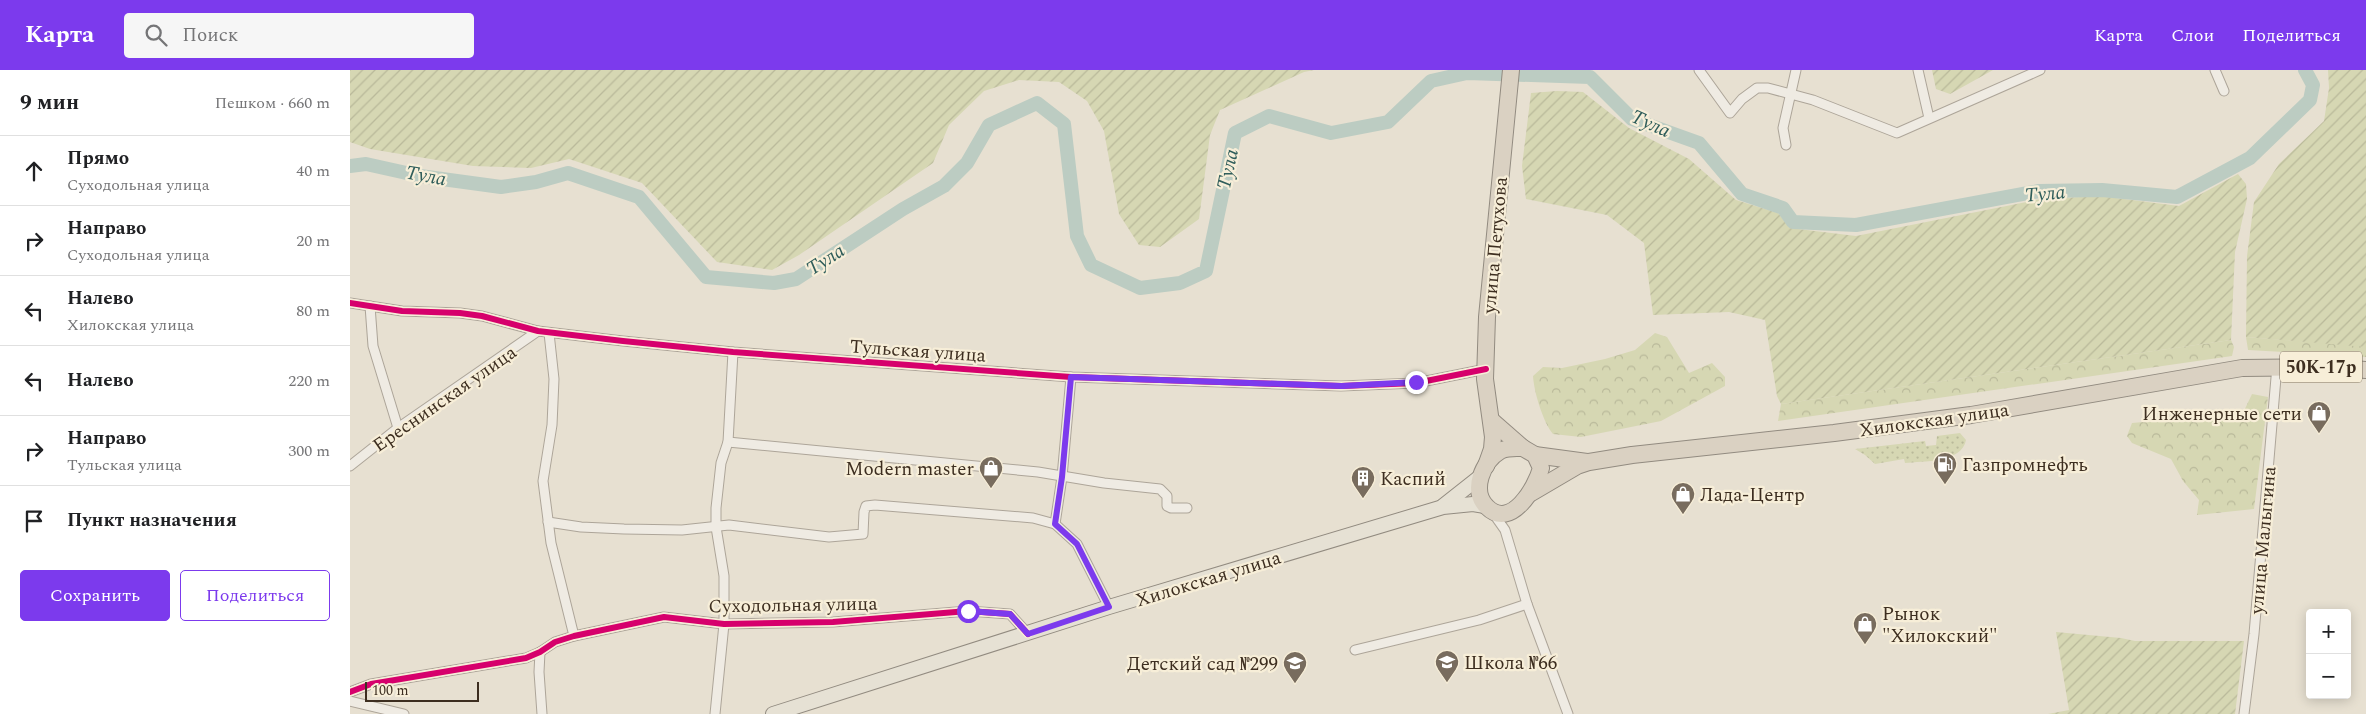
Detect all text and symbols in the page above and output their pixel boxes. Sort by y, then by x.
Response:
search box [124,13,474,58]
text: Карта [25,17,94,53]
icon: search [142,21,170,49]
text: Поиск [182,21,238,50]
text: Карта [2094,22,2143,49]
text: Слои [2171,22,2214,49]
text: Поделиться [2242,22,2341,49]
text: 9 мин [20,87,79,119]
text: Пешком · 660 m [215,91,330,115]
water label: Тула [1626,102,1675,146]
text: Прямо [67,144,129,173]
water label: Тула [1209,146,1247,192]
icon: ahead [20,157,48,185]
water label: Тула [403,158,449,194]
text: 40 m [296,159,330,183]
text: Суходольная улица [67,173,210,197]
street label: улица Петухова [1475,175,1516,316]
water label: Тула [2023,177,2067,211]
text: Направо [67,214,146,243]
icon: right [20,227,48,255]
text: 20 m [296,229,330,253]
water label: Тула [800,236,851,284]
text: Суходольная улица [67,243,210,267]
text: Налево [67,284,134,313]
icon: left [20,297,48,325]
text: 80 m [296,299,330,323]
text: Хилокская улица [67,313,194,337]
street label: Тульская улица [849,332,988,371]
street label: Ереснинская улица [367,338,523,460]
road number: 50К-17р [2280,352,2362,382]
text: Налево [67,366,134,395]
icon: left [20,367,48,395]
text: 220 m [288,369,330,393]
route end [1405,371,1428,394]
street label: Хилокская улица [1858,396,2012,445]
place label: Инженерные сети [2142,400,2302,429]
shop icon: Инженерные сети [2306,400,2332,434]
text: Направо [67,424,146,453]
icon: right [20,437,48,465]
text: 300 m [288,439,330,463]
fuel station icon: Газпромнефть [1932,451,1958,485]
place label: Газпромнефть [1962,451,2088,480]
text: Тульская улица [67,453,182,477]
place label: Modern master [845,455,974,484]
shop icon: Modern master [978,455,1004,489]
street label: улица Малыгина [2242,464,2284,616]
building icon: Каспий [1350,465,1376,499]
place label: Каспий [1380,465,1446,494]
shop icon: Лада-Центр [1670,481,1696,515]
place label: Лада-Центр [1700,481,1805,510]
text: Пункт назначения [67,506,237,535]
icon: arrive [20,507,48,535]
street label: Хилокская улица [1132,543,1285,615]
button: Сохранить [20,570,170,621]
button: Поделиться [180,570,330,621]
street label: Суходольная улица [708,590,879,621]
route start [957,600,980,623]
place label: Рынок "Хилокский" [1882,600,1998,651]
map controls [2306,609,2351,699]
button: + [2306,609,2351,654]
shop icon: Рынок "Хилокский" [1852,611,1878,645]
school or university icon: Школа №66 [1434,649,1460,683]
place label: Школа №66 [1464,649,1557,678]
place label: Детский сад №299 [1127,650,1278,679]
school or university icon: Детский сад №299 [1282,650,1308,684]
button: − [2306,654,2351,699]
scale bar [365,679,479,702]
text: 100 m [372,680,409,701]

